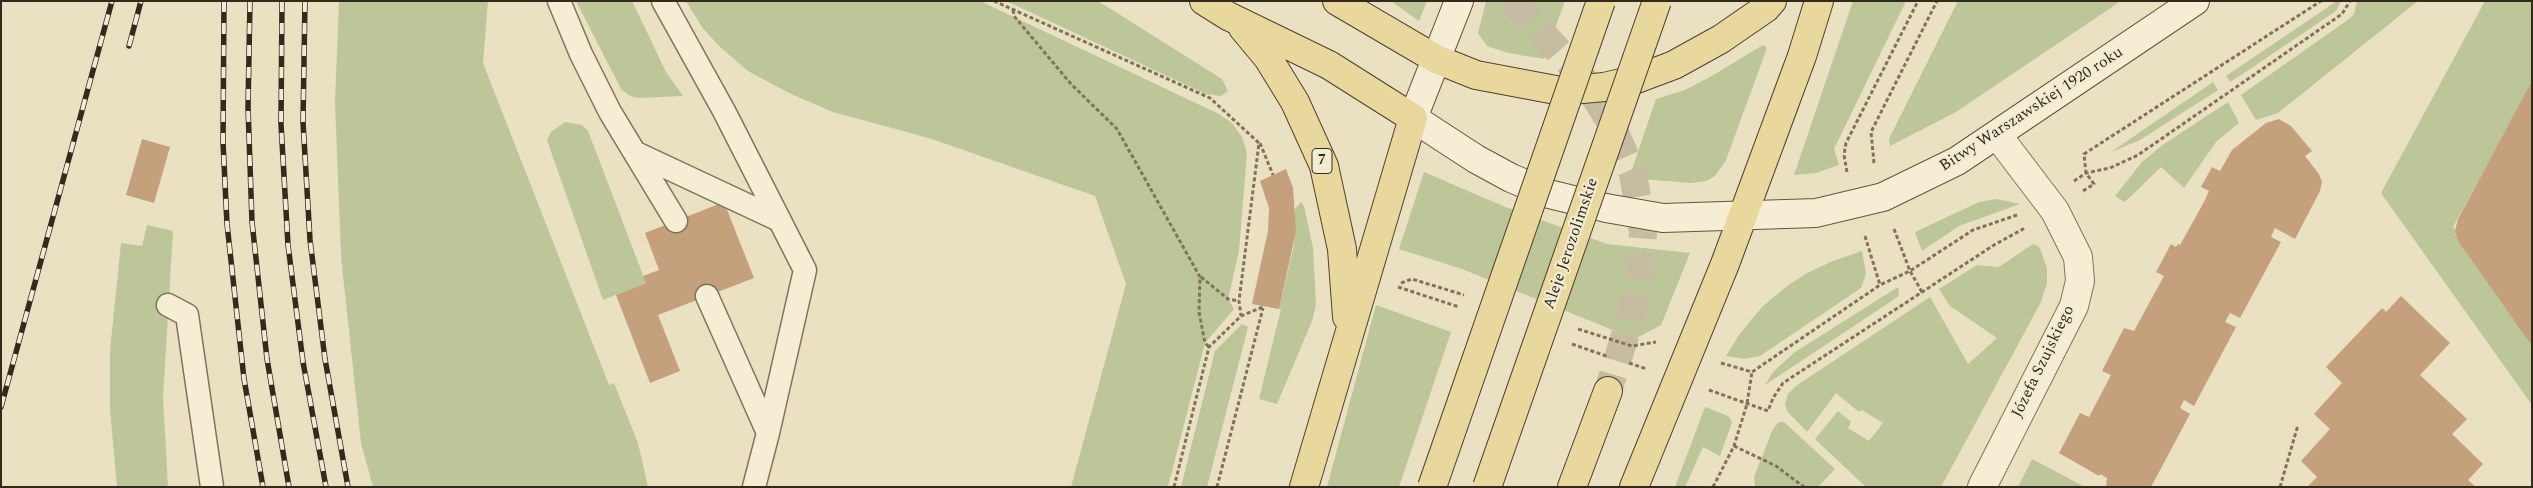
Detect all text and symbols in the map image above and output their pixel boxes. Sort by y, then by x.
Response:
street label: Bitwy Warszawskiej 1920 roku [1937,43,2127,177]
road number: 7 [1312,148,1332,174]
street label: Aleje Jerozolimskie [1541,176,1603,312]
street label: Józefa Szujskiego [2008,303,2080,421]

